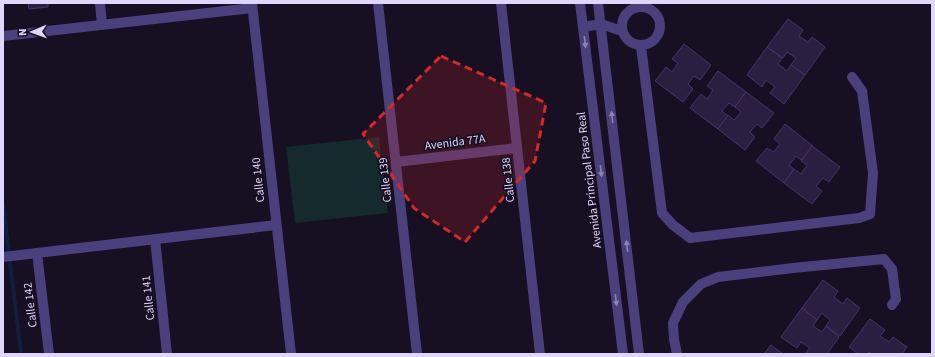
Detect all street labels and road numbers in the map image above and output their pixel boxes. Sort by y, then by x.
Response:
street label: Avenida Principal Paso Real [573,111,606,249]
street label: Avenida 77A [424,130,487,155]
street label: Calle 140 [248,157,269,203]
street label: Calle 139 [375,157,396,203]
street label: Calle 138 [498,157,519,203]
street label: Calle 141 [138,275,159,321]
street label: Calle 142 [19,281,42,328]

